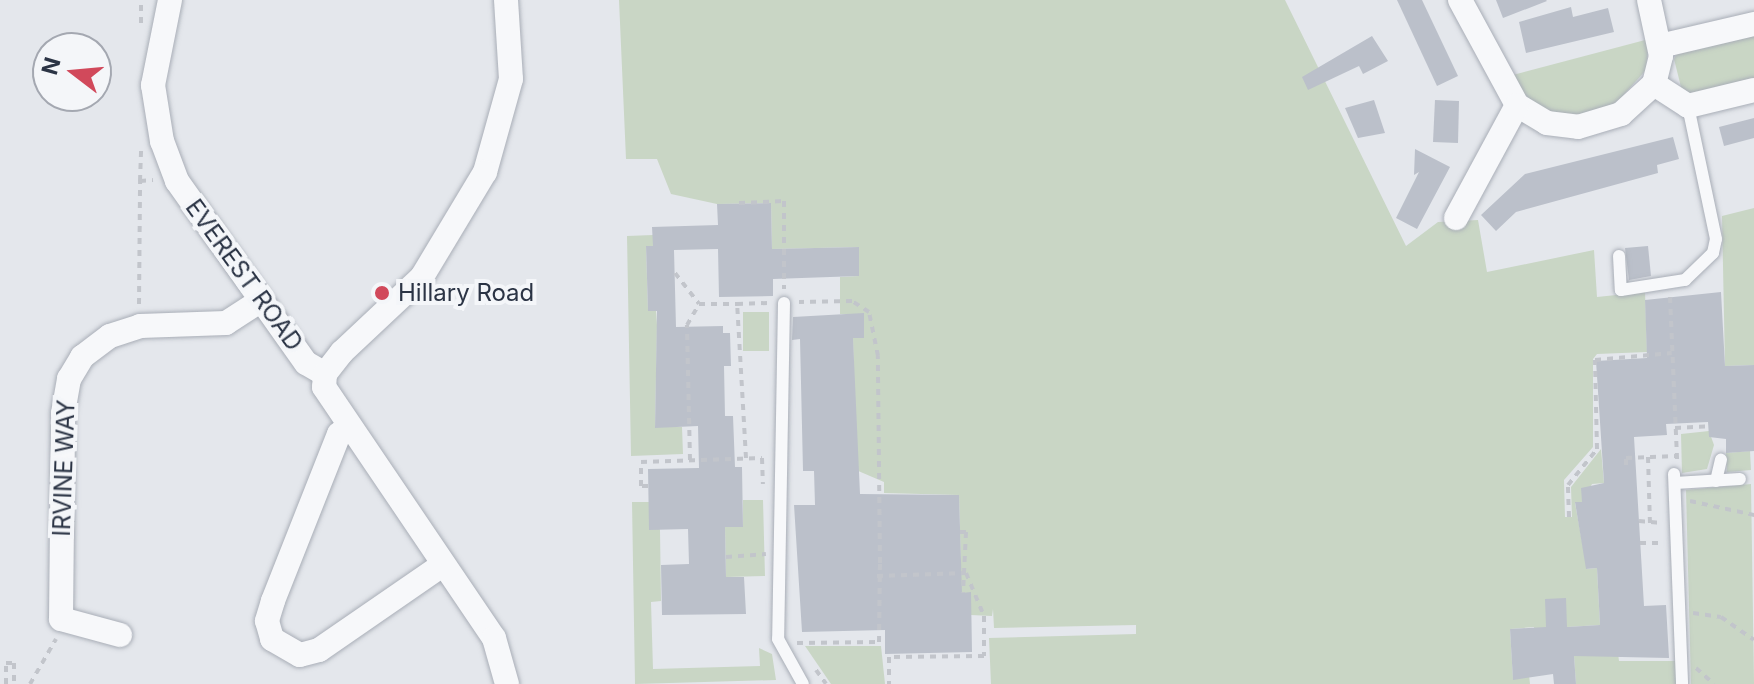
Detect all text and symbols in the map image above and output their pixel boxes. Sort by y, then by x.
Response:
north arrow [32,32,112,112]
text: N [36,54,66,78]
street label: EVEREST ROAD [180,194,308,356]
place label: Hillary Road [398,279,534,307]
marker: Hillary Road [373,284,391,302]
street label: IRVINE WAY [47,399,81,537]

